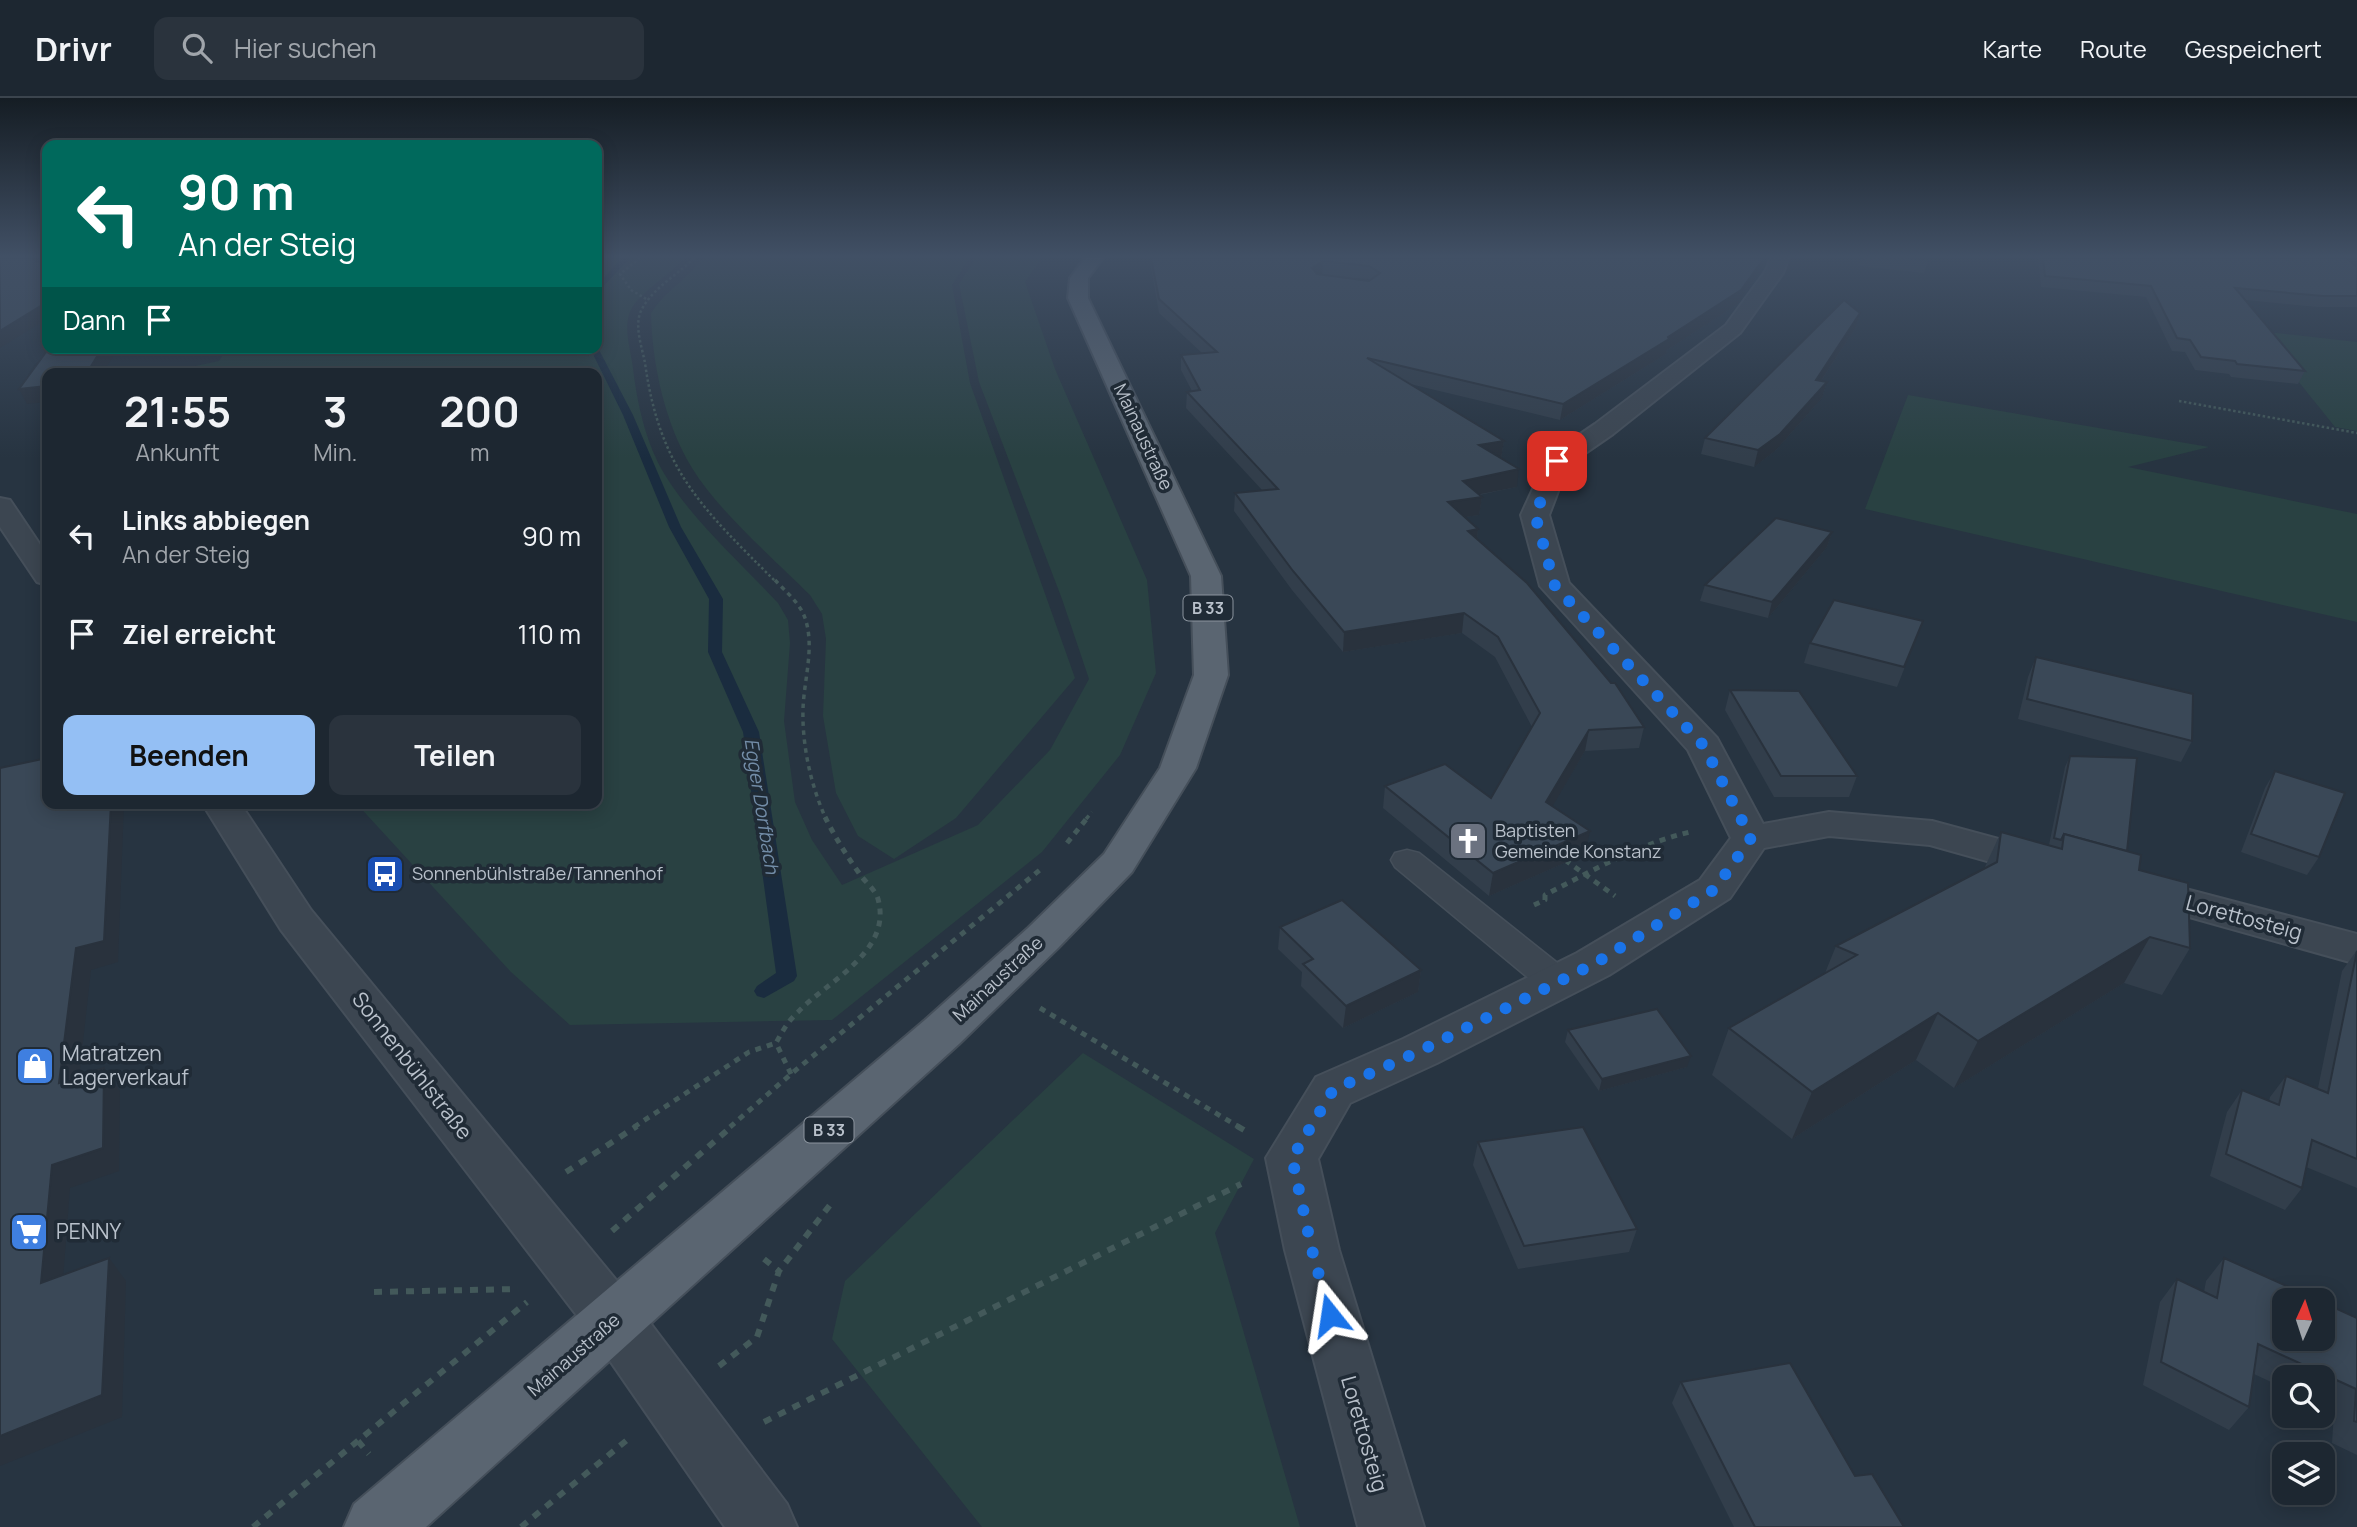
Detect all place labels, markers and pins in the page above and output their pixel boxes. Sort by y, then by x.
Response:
pin [1527,431,1587,491]
place label: Baptisten Gemeinde Konstanz [1495,818,1661,863]
church icon: Baptisten Gemeinde Konstanz [1447,820,1489,862]
bus stop icon: Sonnenbühlstraße/Tannenhof [364,853,406,895]
place label: Sonnenbühlstraße/Tannenhof [412,861,663,885]
place label: Matratzen Lagerverkauf [62,1039,189,1091]
shop icon: Matratzen Lagerverkauf [14,1045,56,1087]
supermarket icon: PENNY [8,1211,50,1253]
place label: PENNY [56,1217,121,1245]

